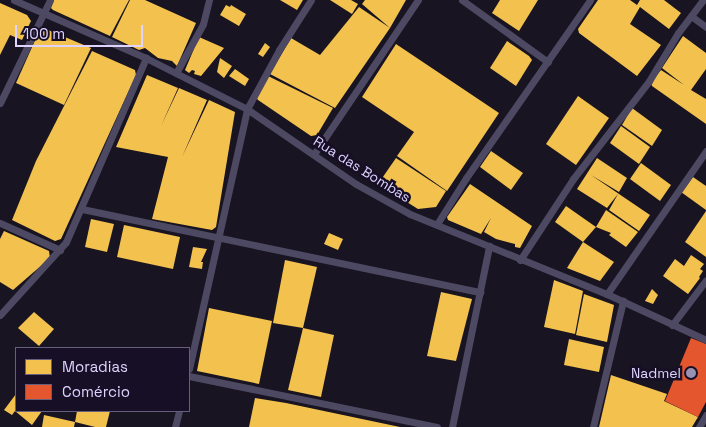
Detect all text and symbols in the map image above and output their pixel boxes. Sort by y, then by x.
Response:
scale bar [18,15,145,47]
text: 100 m [23,24,65,43]
street label: Rua das Bombas [310,132,414,206]
legend [15,347,190,412]
text: Moradias [62,357,128,376]
place label: Nadmel [631,365,681,381]
marker: Nadmel [685,367,697,379]
text: Comércio [62,382,130,401]

